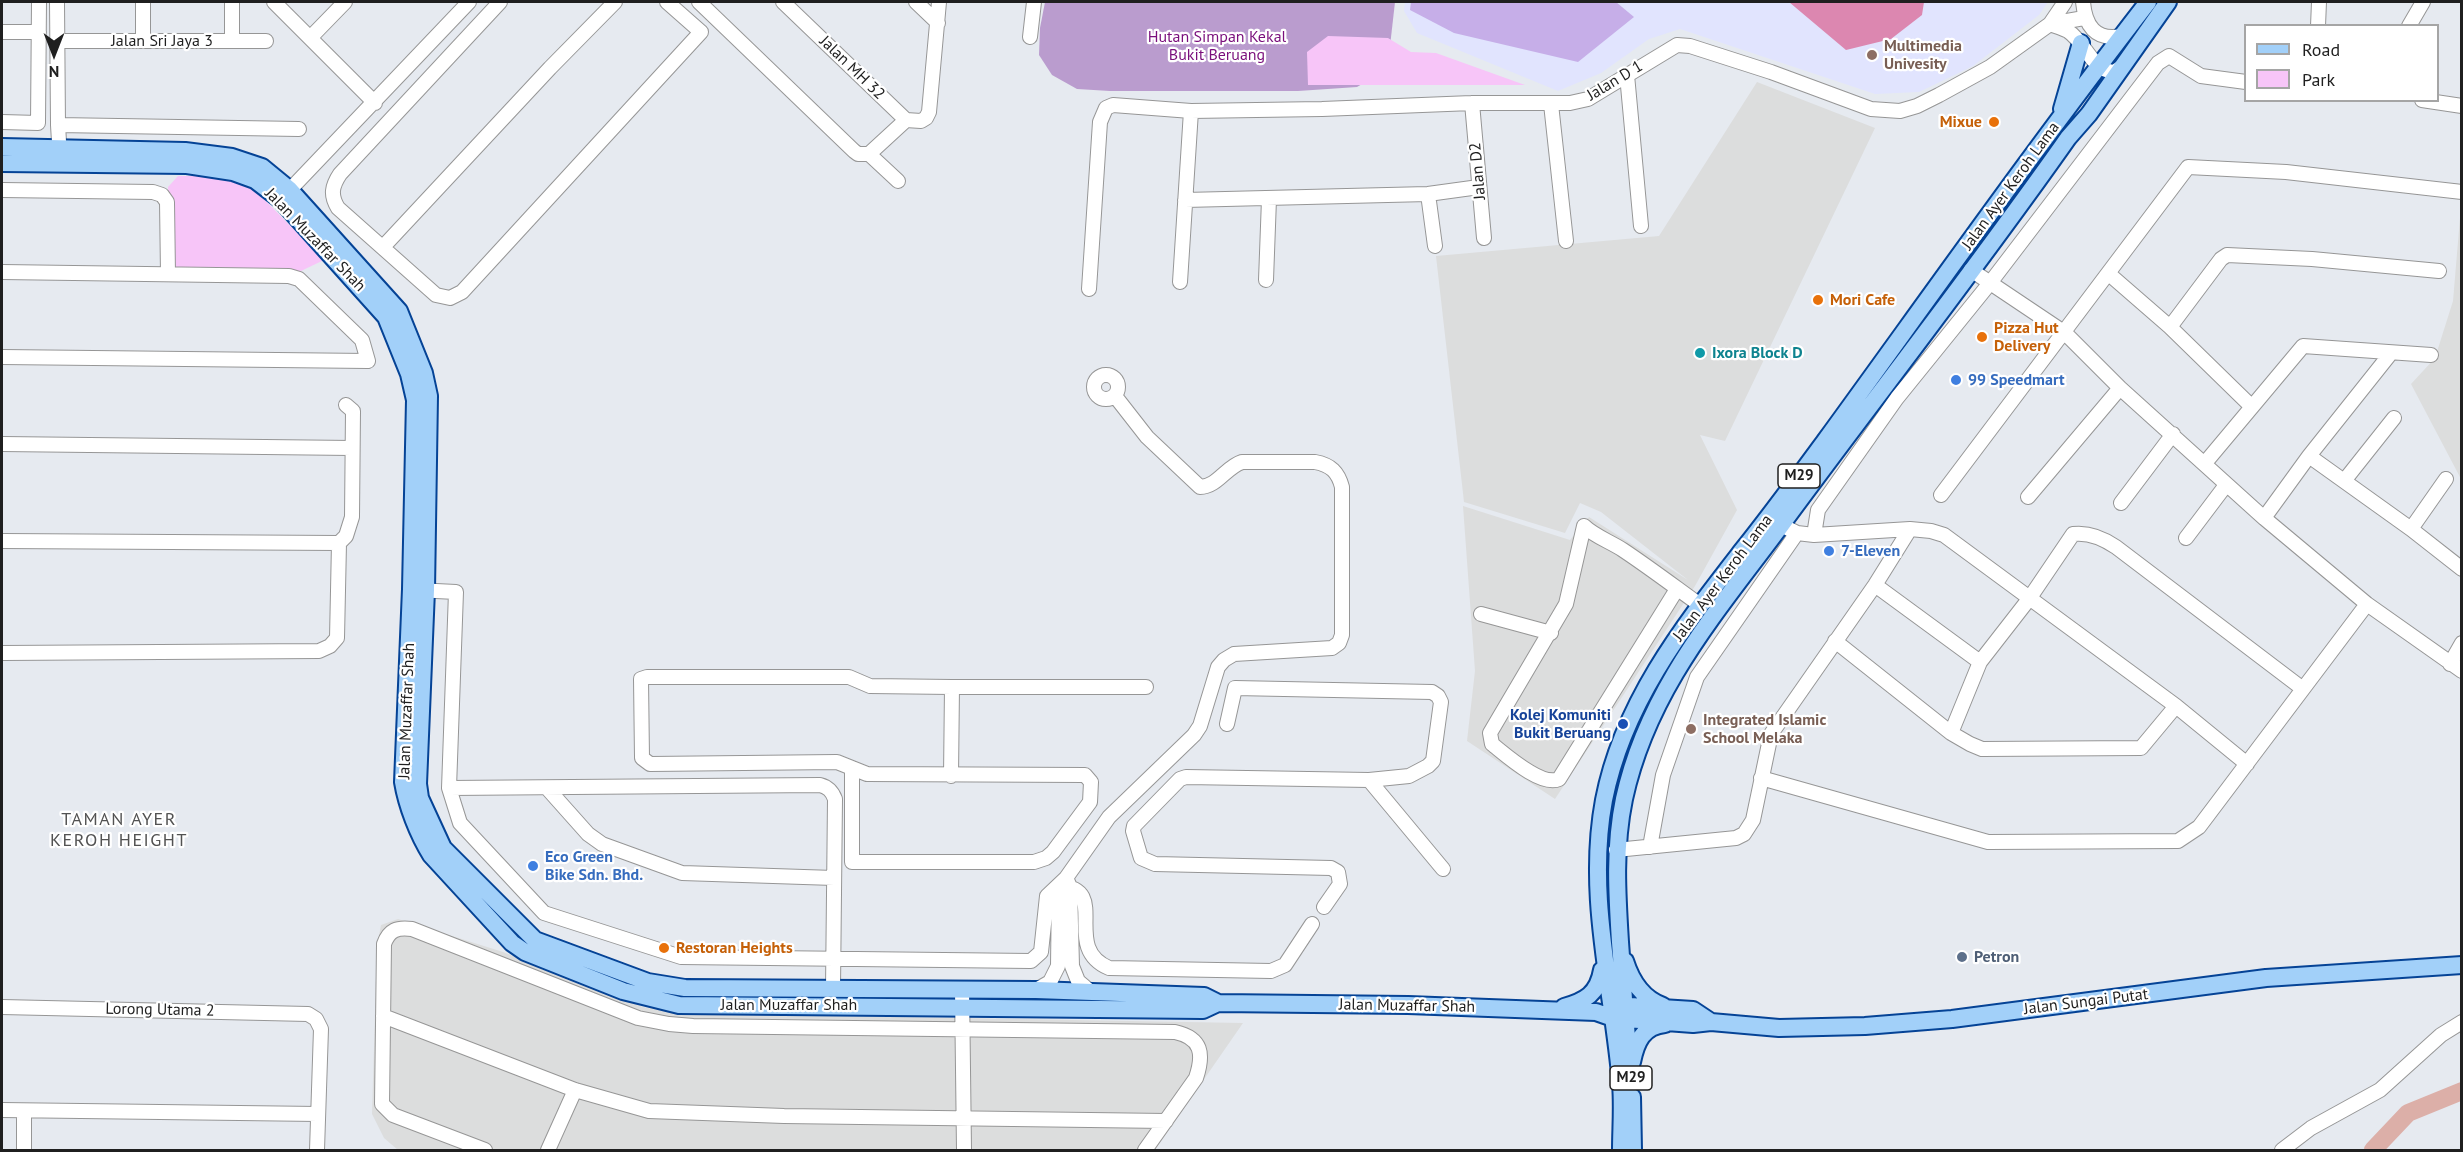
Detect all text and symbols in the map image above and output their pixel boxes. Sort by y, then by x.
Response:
north arrow [24,24,84,84]
legend [2244,24,2439,102]
park label: Hutan Simpan Kekal Bukit Beruang [1148,27,1286,65]
street label: Jalan Sri Jaya 3 [111,31,213,51]
street label: Jalan MH 32 [815,32,889,104]
place label: Multimedia Univesity [1884,36,1962,74]
text: Road [2302,38,2340,61]
marker: Multimedia Univesity [1865,48,1879,62]
street label: Jalan D 1 [1584,57,1646,105]
text: N [49,62,59,82]
text: Park [2302,68,2335,91]
place label: Mixue [1940,112,1982,132]
marker: Mixue [1987,115,2001,129]
street label: Jalan Ayer Keroh Lama [1958,118,2064,254]
street label: Jalan D2 [1466,142,1490,200]
street label: Jalan Muzaffar Shah [261,184,369,296]
place label: Mori Cafe [1830,290,1895,310]
marker: Mori Cafe [1811,293,1825,307]
place label: Pizza Hut Delivery [1994,318,2059,356]
marker: Pizza Hut Delivery [1975,330,1989,344]
place label: Ixora Block D [1712,343,1803,363]
marker: Ixora Block D [1693,346,1707,360]
place label: 99 Speedmart [1968,370,2065,390]
marker: 99 Speedmart [1949,373,1963,387]
road number: M29 [1778,464,1820,488]
street label: Jalan Ayer Keroh Lama [1669,511,1777,645]
place label: 7-Eleven [1841,541,1900,561]
marker: 7-Eleven [1822,544,1836,558]
street label: Jalan Muzaffar Shah [395,643,419,779]
place label: Kolej Komuniti Bukit Beruang [1510,705,1611,743]
place label: Integrated Islamic School Melaka [1703,710,1826,748]
marker: Kolej Komuniti Bukit Beruang [1616,717,1630,731]
marker: Integrated Islamic School Melaka [1684,722,1698,736]
district label: TAMAN AYER KEROH HEIGHT [50,809,188,852]
place label: Eco Green Bike Sdn. Bhd. [545,847,643,885]
marker: Eco Green Bike Sdn. Bhd. [526,859,540,873]
place label: Restoran Heights [676,938,793,958]
marker: Restoran Heights [657,941,671,955]
place label: Petron [1974,947,2019,967]
marker: Petron [1955,950,1969,964]
street label: Jalan Sungai Putat [2023,985,2149,1019]
street label: Jalan Muzaffar Shah [721,995,857,1015]
street label: Jalan Muzaffar Shah [1339,995,1475,1017]
street label: Lorong Utama 2 [105,999,215,1021]
road number: M29 [1610,1066,1652,1090]

